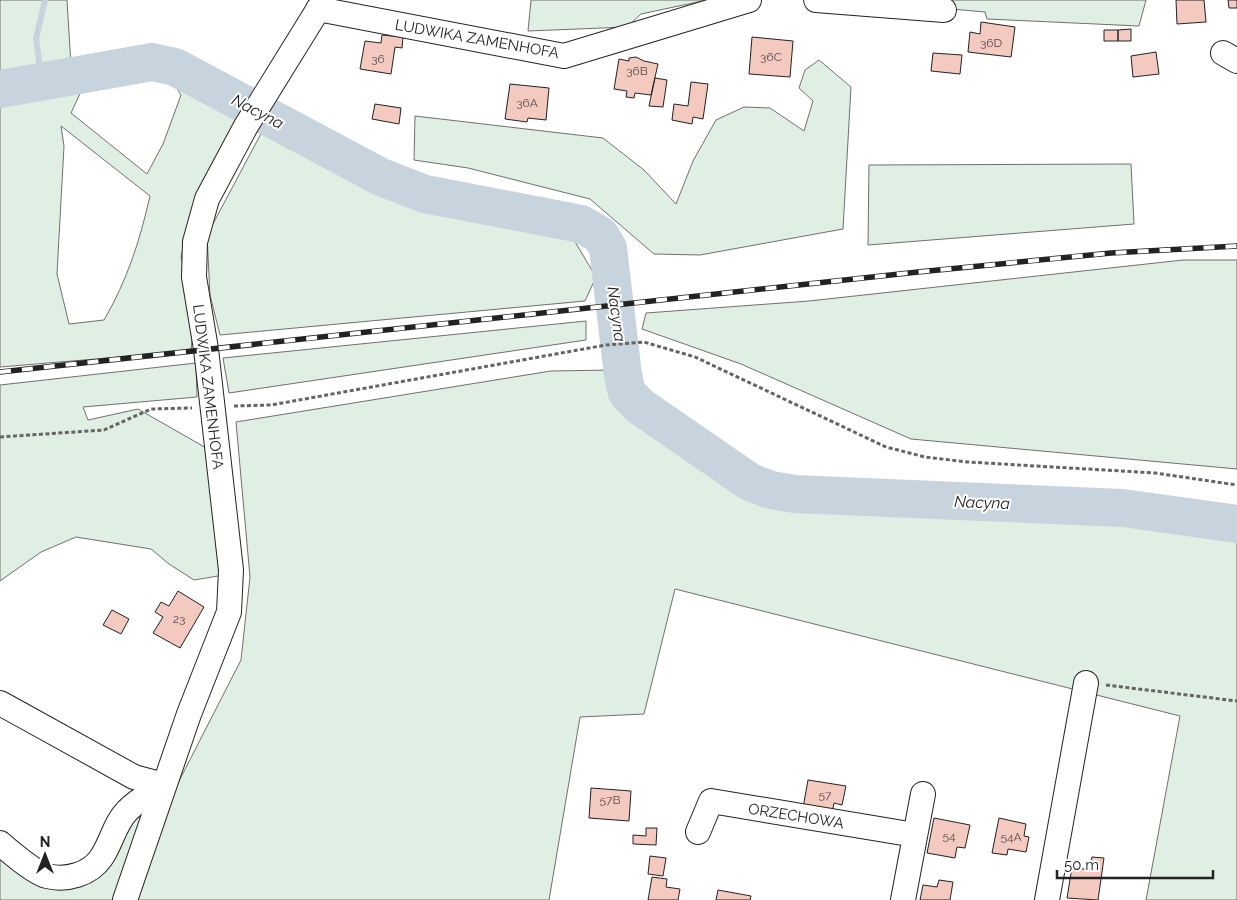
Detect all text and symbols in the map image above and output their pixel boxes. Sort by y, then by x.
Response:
street label: LUDWIKA ZAMENHOFA [394,16,560,62]
house number: 36D [980,36,1003,50]
house number: 36C [760,50,782,64]
house number: 36 [371,52,385,66]
house number: 36B [626,64,648,78]
water label: Nacyna [229,90,287,133]
house number: 36A [516,96,538,110]
water label: Nacyna [603,285,630,343]
street label: LUDWIKA ZAMENHOFA [189,303,227,471]
water label: Nacyna [954,492,1011,513]
house number: 23 [173,612,185,626]
house number: 57 [819,788,832,802]
house number: 57B [600,793,620,807]
street label: ORZECHOWA [747,800,845,832]
house number: 54 [942,829,956,843]
north arrow [20,830,70,880]
house number: 54A [1000,830,1022,844]
text: N [40,834,50,850]
scale bar [1057,848,1213,880]
text: 50 m [1064,856,1099,874]

